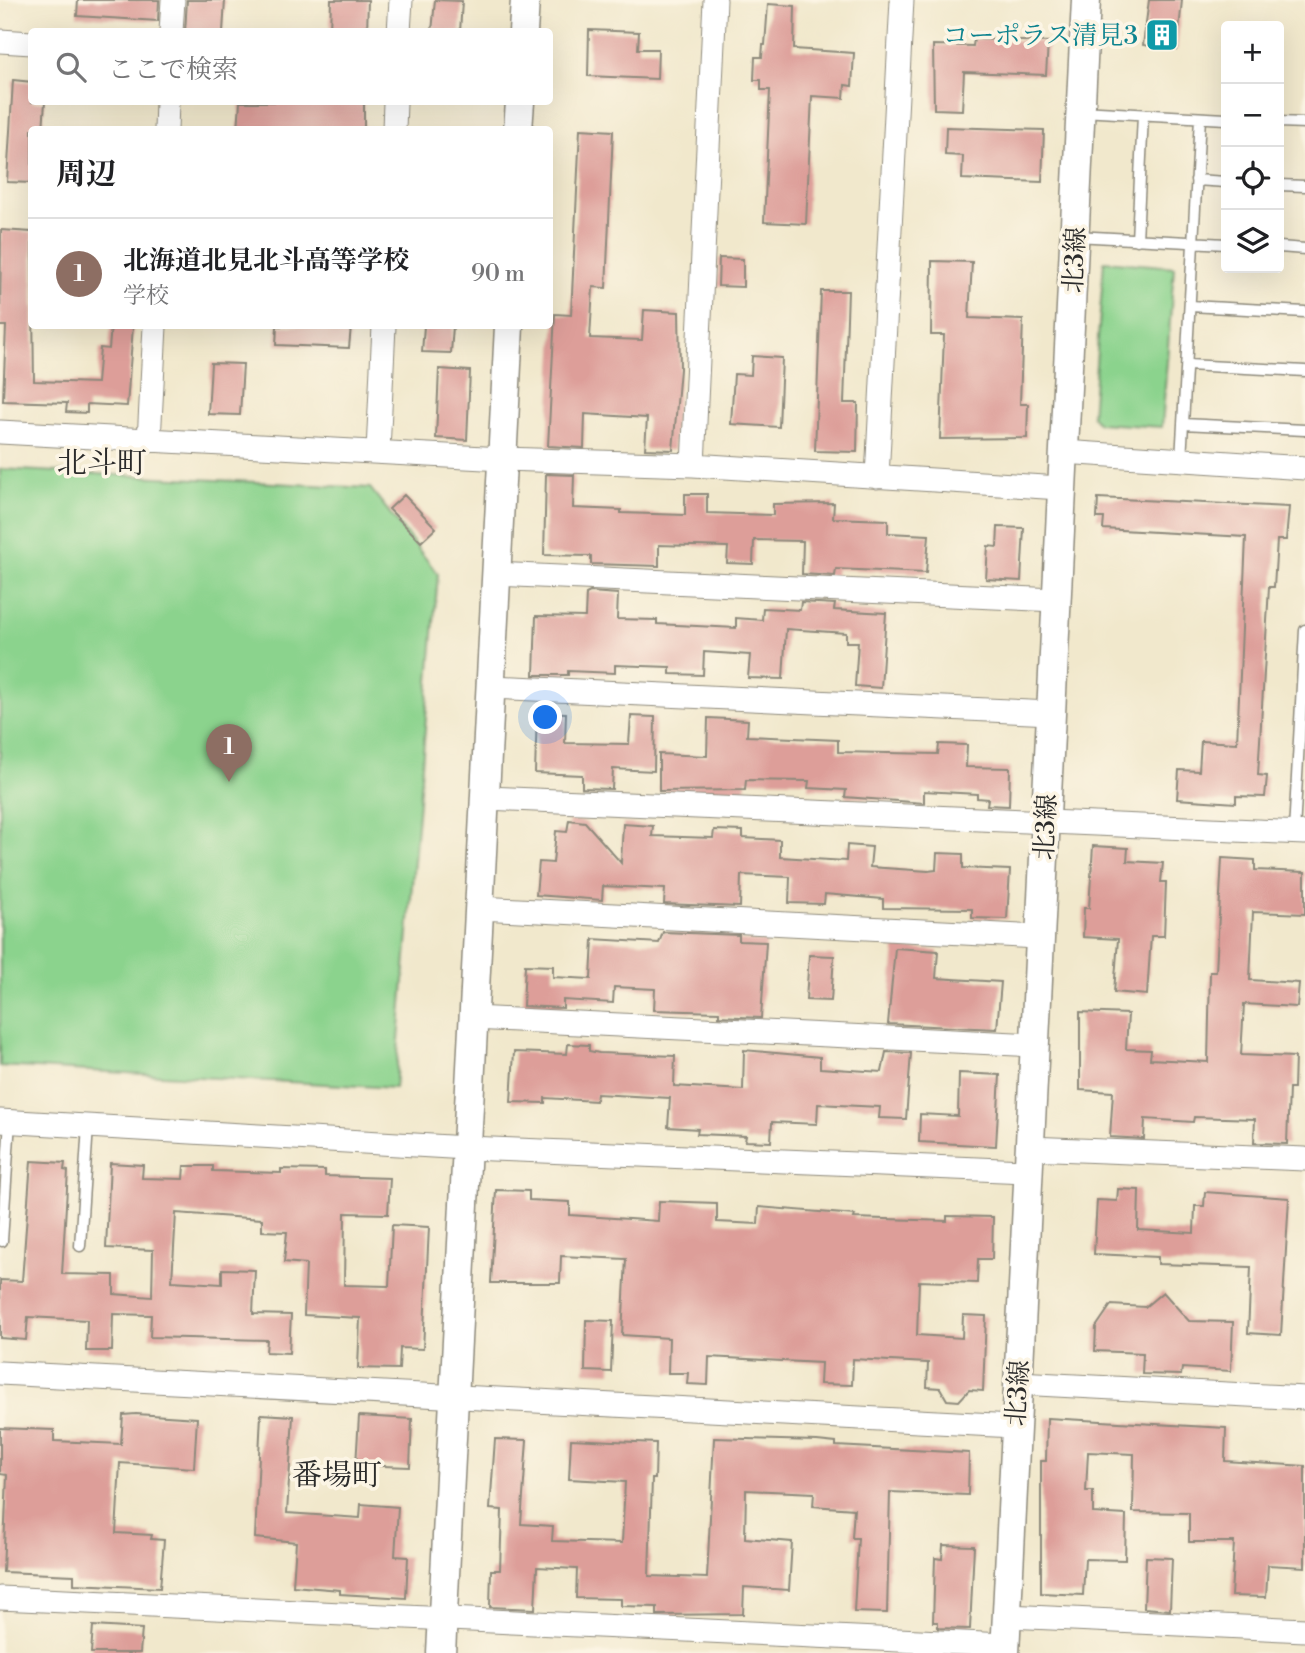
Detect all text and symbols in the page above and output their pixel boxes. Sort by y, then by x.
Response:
building icon: コーポラス清見3 [1143,16,1181,54]
place label: コーポラス清見3 [942,20,1138,52]
map controls [1221,21,1284,273]
button: + [1221,21,1284,84]
search box [28,28,553,105]
icon: search [52,48,90,86]
text: ここで検索 [108,54,238,86]
button: − [1221,84,1284,147]
button: locate [1221,147,1284,210]
text: 周辺 [56,156,116,194]
button: layers [1221,210,1284,273]
street label: 北3線 [1057,226,1093,294]
text: 北海道北見北斗高等学校 [123,245,409,277]
text: 1 [73,260,85,288]
text: 90 m [471,260,525,288]
text: 学校 [123,282,169,310]
district label: 北斗町 [57,445,147,483]
your location [528,700,562,734]
pin: 1 [206,724,252,782]
street label: 北3線 [1028,793,1064,861]
street label: 北3線 [1000,1359,1036,1427]
district label: 番場町 [292,1457,382,1495]

